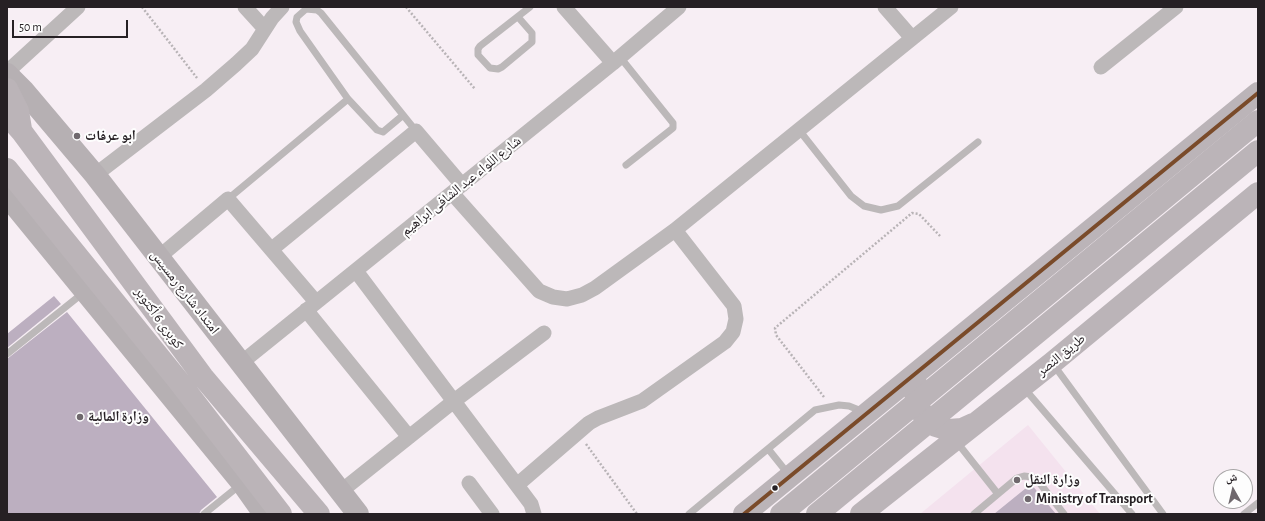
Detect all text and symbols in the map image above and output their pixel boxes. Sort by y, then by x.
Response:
scale bar [14,12,130,38]
text: 50 m [19,21,42,33]
place label: ابو عرفات [85,128,136,144]
marker: ابو عرفات [72,131,82,141]
street label: شارع اللواء عبد الشافى ابراهيم [398,132,524,240]
street label: امتداد شارع رمسيس [147,247,223,337]
street label: كوبرى 6 أكتوبر [131,284,187,352]
street label: طريق النصر [1033,330,1089,380]
place label: وزارة المالية [88,409,149,425]
marker: وزارة المالية [75,412,85,422]
north arrow [1213,469,1253,509]
text: ش [1225,471,1238,484]
place label: وزارة النقل [1025,472,1080,488]
marker: وزارة النقل [1012,475,1022,485]
unlabelled marker [770,483,780,493]
place label: Ministry of Transport [1036,491,1153,507]
marker: Ministry of Transport [1023,494,1033,504]

